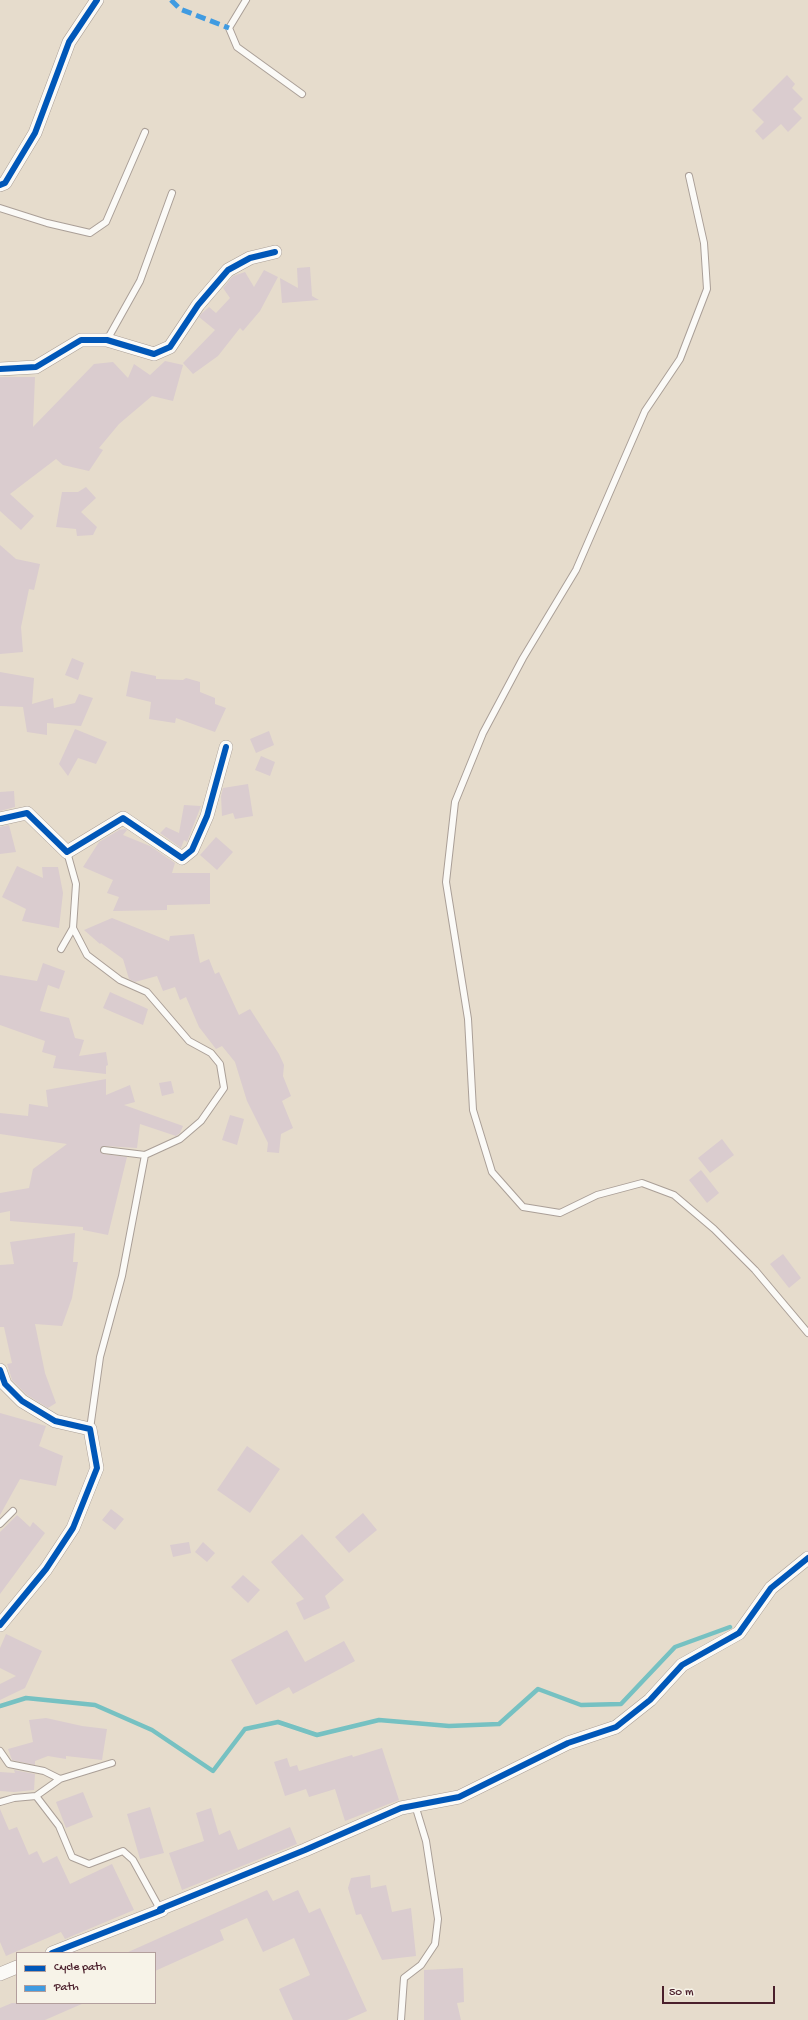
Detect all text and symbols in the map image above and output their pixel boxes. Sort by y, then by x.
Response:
legend [16,1952,156,2004]
text: Cycle path [54,1961,106,1975]
scale bar [664,1978,777,2004]
text: Path [54,1981,79,1995]
text: 50 m [669,1986,694,2000]

